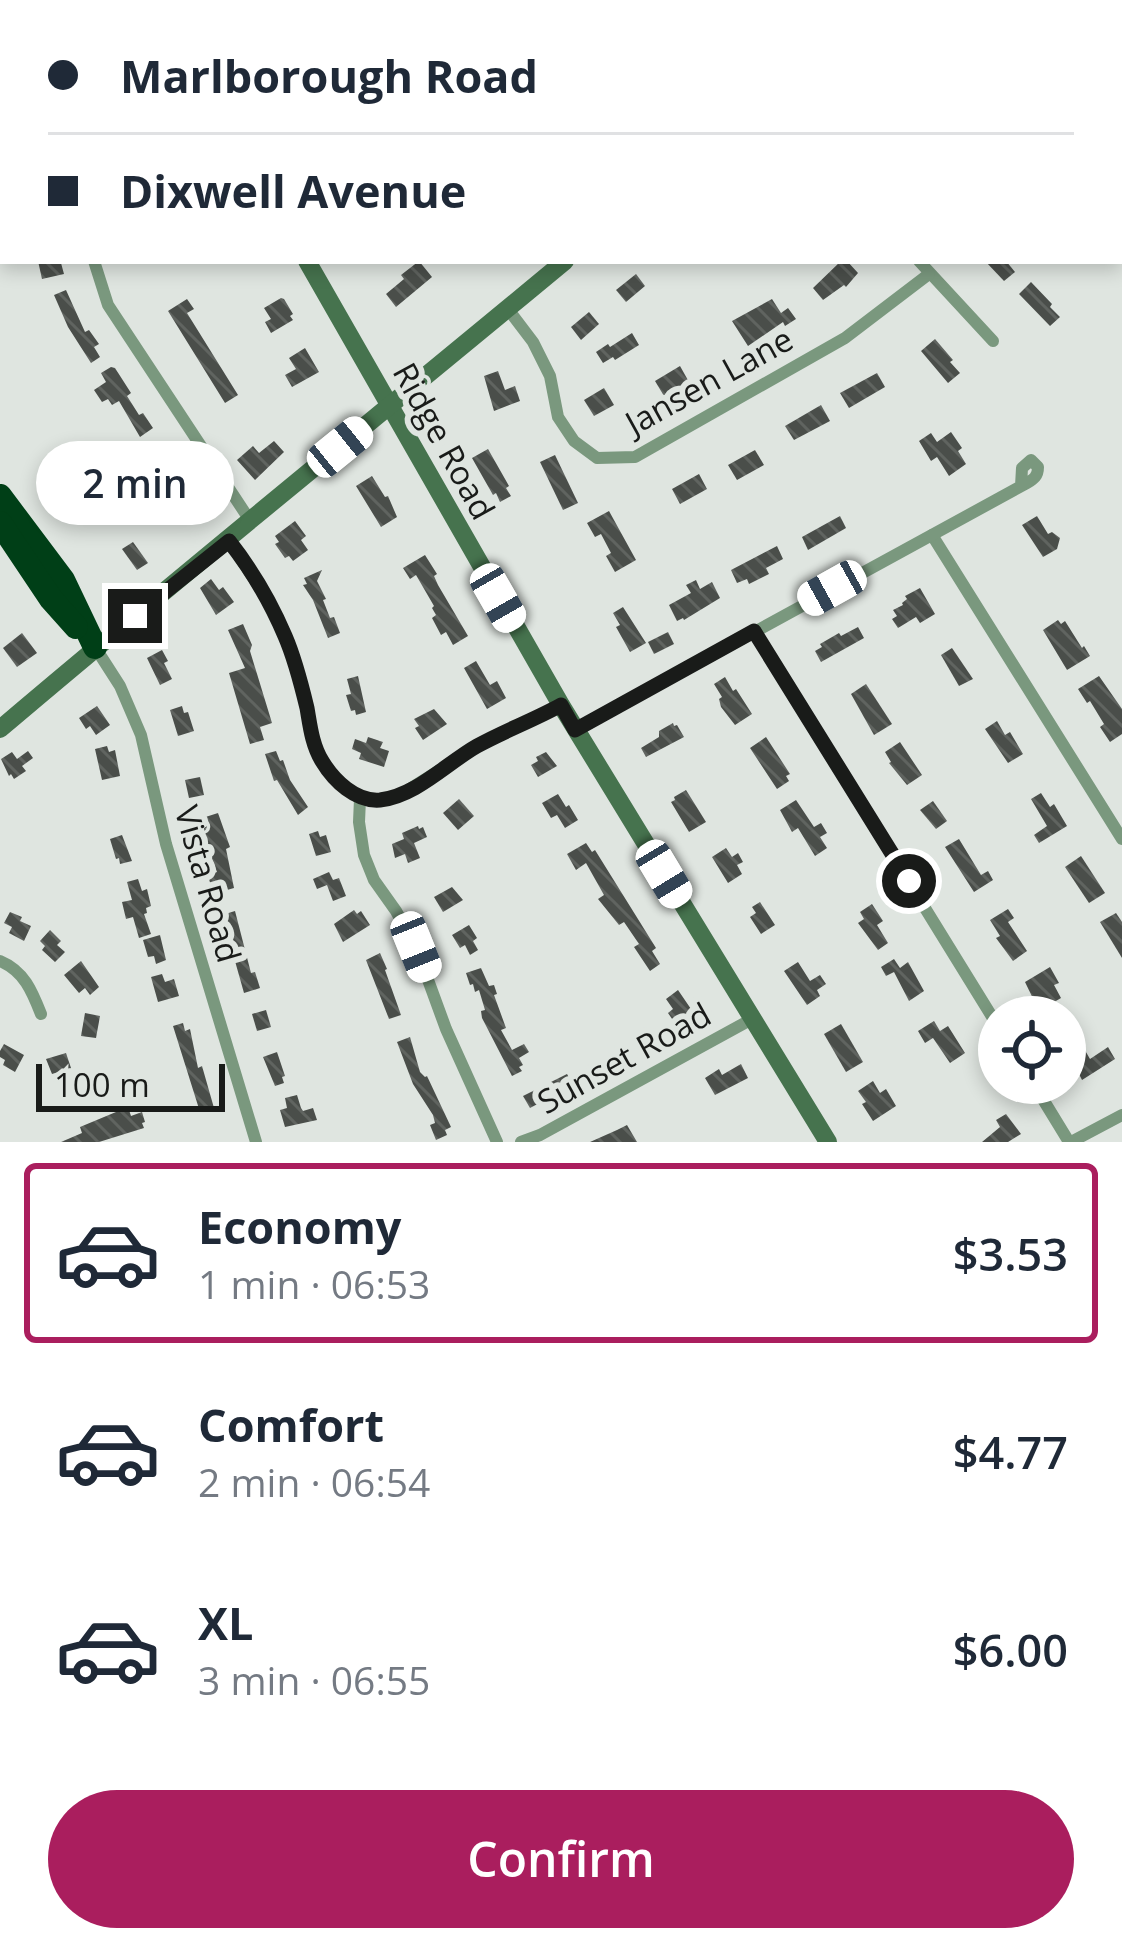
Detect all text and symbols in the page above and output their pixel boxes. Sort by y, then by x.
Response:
text: Marlborough Road [120,45,538,106]
text: Dixwell Avenue [120,160,466,221]
street label: Jansen Lane [614,316,800,447]
street label: Ridge Road [383,354,506,527]
car [301,410,379,484]
callout: 2 min [36,442,234,526]
text: 2 min [82,456,188,509]
car [792,555,872,621]
car [464,558,532,638]
route end [108,589,162,643]
street label: Vista Road [165,800,252,968]
car [630,834,698,914]
route start [882,854,936,908]
car [386,907,446,987]
street label: Sunset Road [529,991,719,1124]
map controls [978,996,1086,1104]
button: locate [978,996,1086,1104]
scale bar [36,1058,225,1111]
text: 100 m [54,1062,150,1107]
text: Economy [198,1196,401,1257]
icon: car [54,1199,162,1307]
text: $3.53 [953,1223,1068,1284]
text: 1 min · 06:53 [198,1257,430,1310]
text: Comfort [198,1394,384,1455]
icon: car [54,1397,162,1505]
text: $4.77 [953,1421,1068,1482]
text: 2 min · 06:54 [198,1455,430,1508]
text: XL [198,1592,253,1653]
icon: car [54,1595,162,1703]
text: $6.00 [953,1619,1068,1680]
text: 3 min · 06:55 [198,1653,430,1706]
button: Confirm [48,1790,1074,1928]

